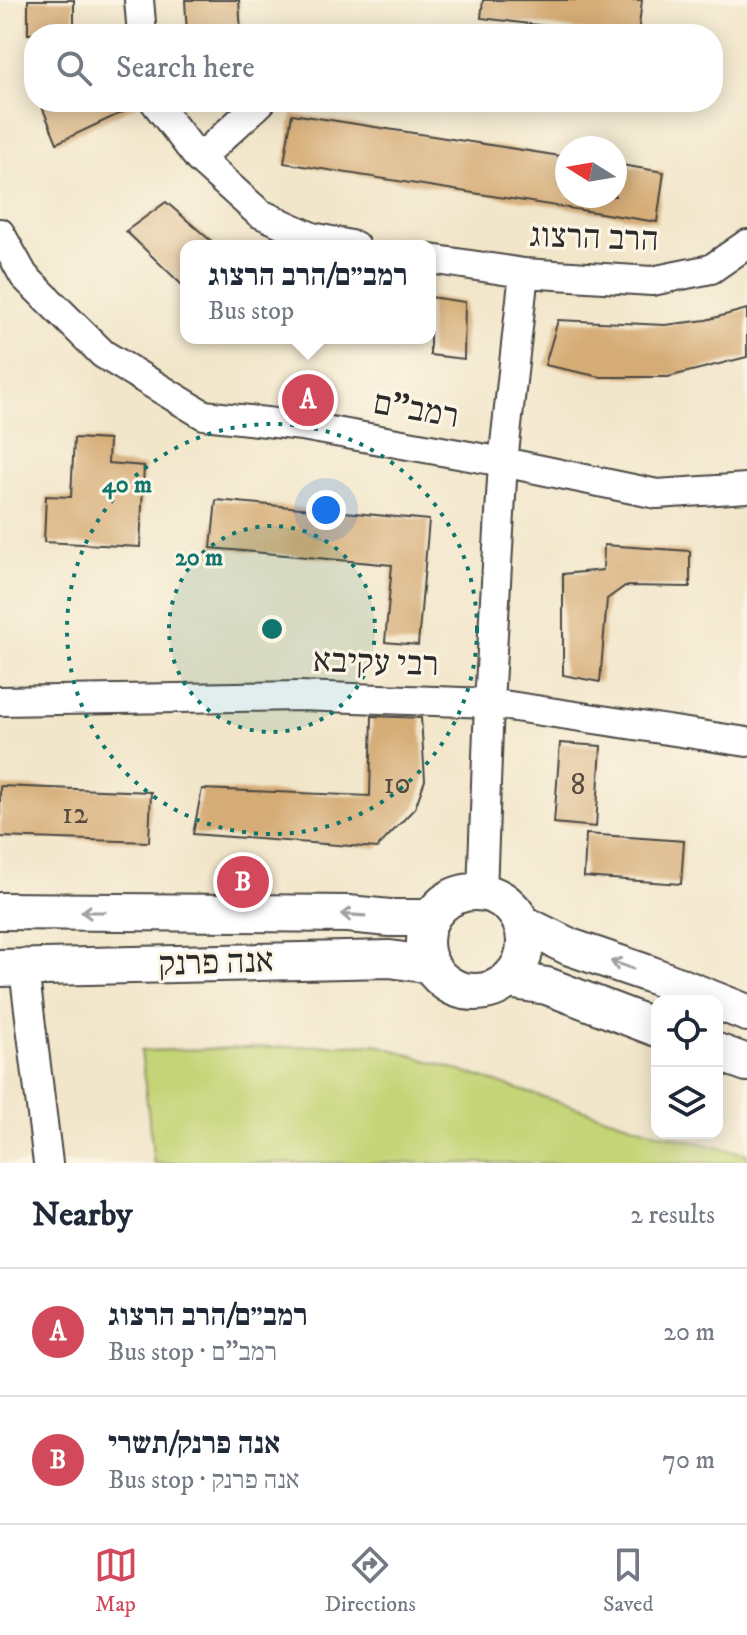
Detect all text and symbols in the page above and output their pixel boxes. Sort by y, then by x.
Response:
search box [24,24,723,112]
icon: search [52,46,96,90]
text: Search here [116,50,255,87]
north arrow [555,136,627,208]
street label: הרב הרצוג [529,215,659,261]
popup [180,240,436,344]
text: רמב״ם/הרב הרצוג [208,258,408,295]
text: Bus stop [208,295,294,328]
pin: A [282,370,334,430]
street label: רמב"ם [370,382,462,438]
text: 40 m [102,470,152,500]
your location [306,490,346,530]
text: 20 m [175,543,223,573]
centre of rings [258,615,286,643]
street label: רבי עקיבא [312,640,440,686]
house number: 10 [383,766,411,803]
house number: 8 [570,767,586,804]
house number: 12 [62,796,88,833]
pin: B [217,852,269,912]
one-way arrow [80,904,107,920]
one-way arrow [340,907,367,922]
street label: אנה פרנק [158,940,274,986]
one-way arrow [610,956,635,971]
map controls [651,995,723,1139]
button: locate [651,995,723,1067]
button: layers [651,1067,723,1139]
text: Nearby [32,1194,133,1236]
text: 2 results [630,1199,715,1232]
text: רמב״ם/הרב הרצוג [108,1298,308,1335]
text: A [50,1316,66,1349]
text: 20 m [663,1316,715,1349]
text: Bus stop · רמב"ם [108,1336,277,1369]
text: אנה פרנק/תשרי [108,1426,280,1463]
text: B [50,1444,66,1477]
text: 70 m [662,1444,715,1477]
text: Bus stop · אנה פרנק [108,1464,300,1497]
tab: Map [94,1543,138,1618]
tab: Directions [325,1543,416,1618]
tab: Saved [603,1543,653,1618]

